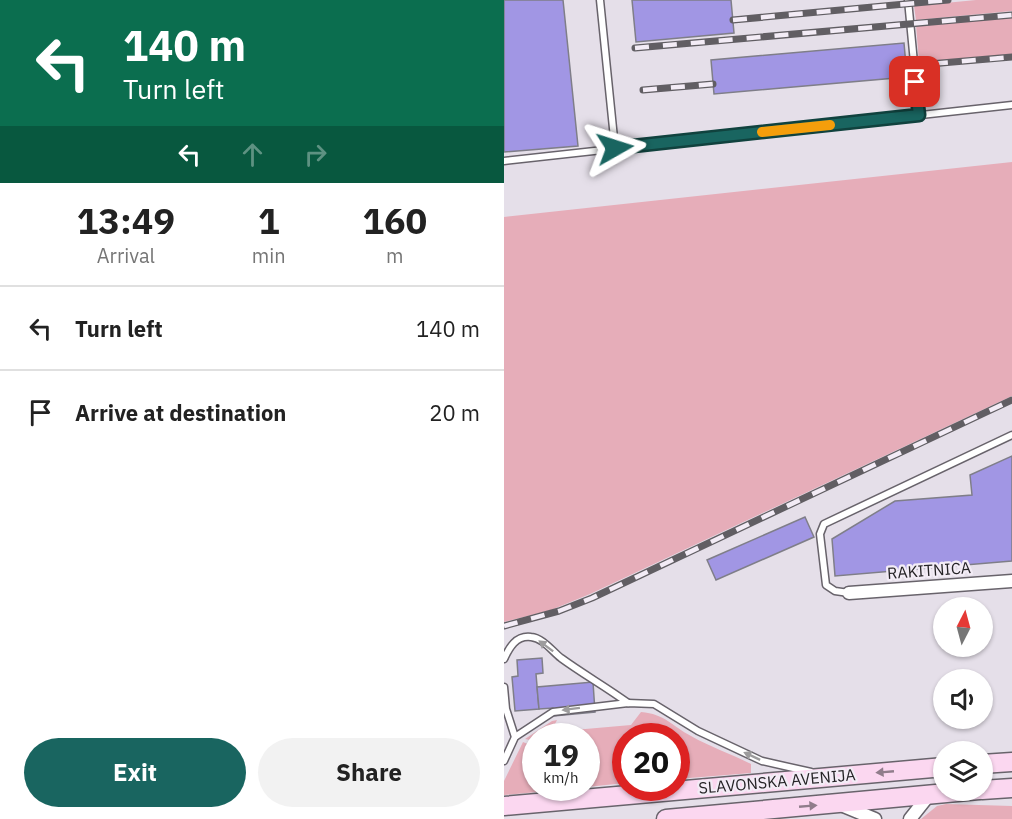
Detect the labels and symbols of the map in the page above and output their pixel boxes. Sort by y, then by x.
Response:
pin [889,56,940,107]
position arrow [583,116,647,180]
street label: RAKITNICA [886,557,972,583]
north arrow [933,597,993,657]
one-way arrow [538,639,554,652]
one-way arrow [561,705,580,714]
speed limit sign: 20 [612,723,690,801]
one-way arrow [744,752,761,761]
street label: SLAVONSKA AVENIJA [698,764,856,798]
one-way arrow [876,767,895,777]
one-way arrow [799,801,818,811]

